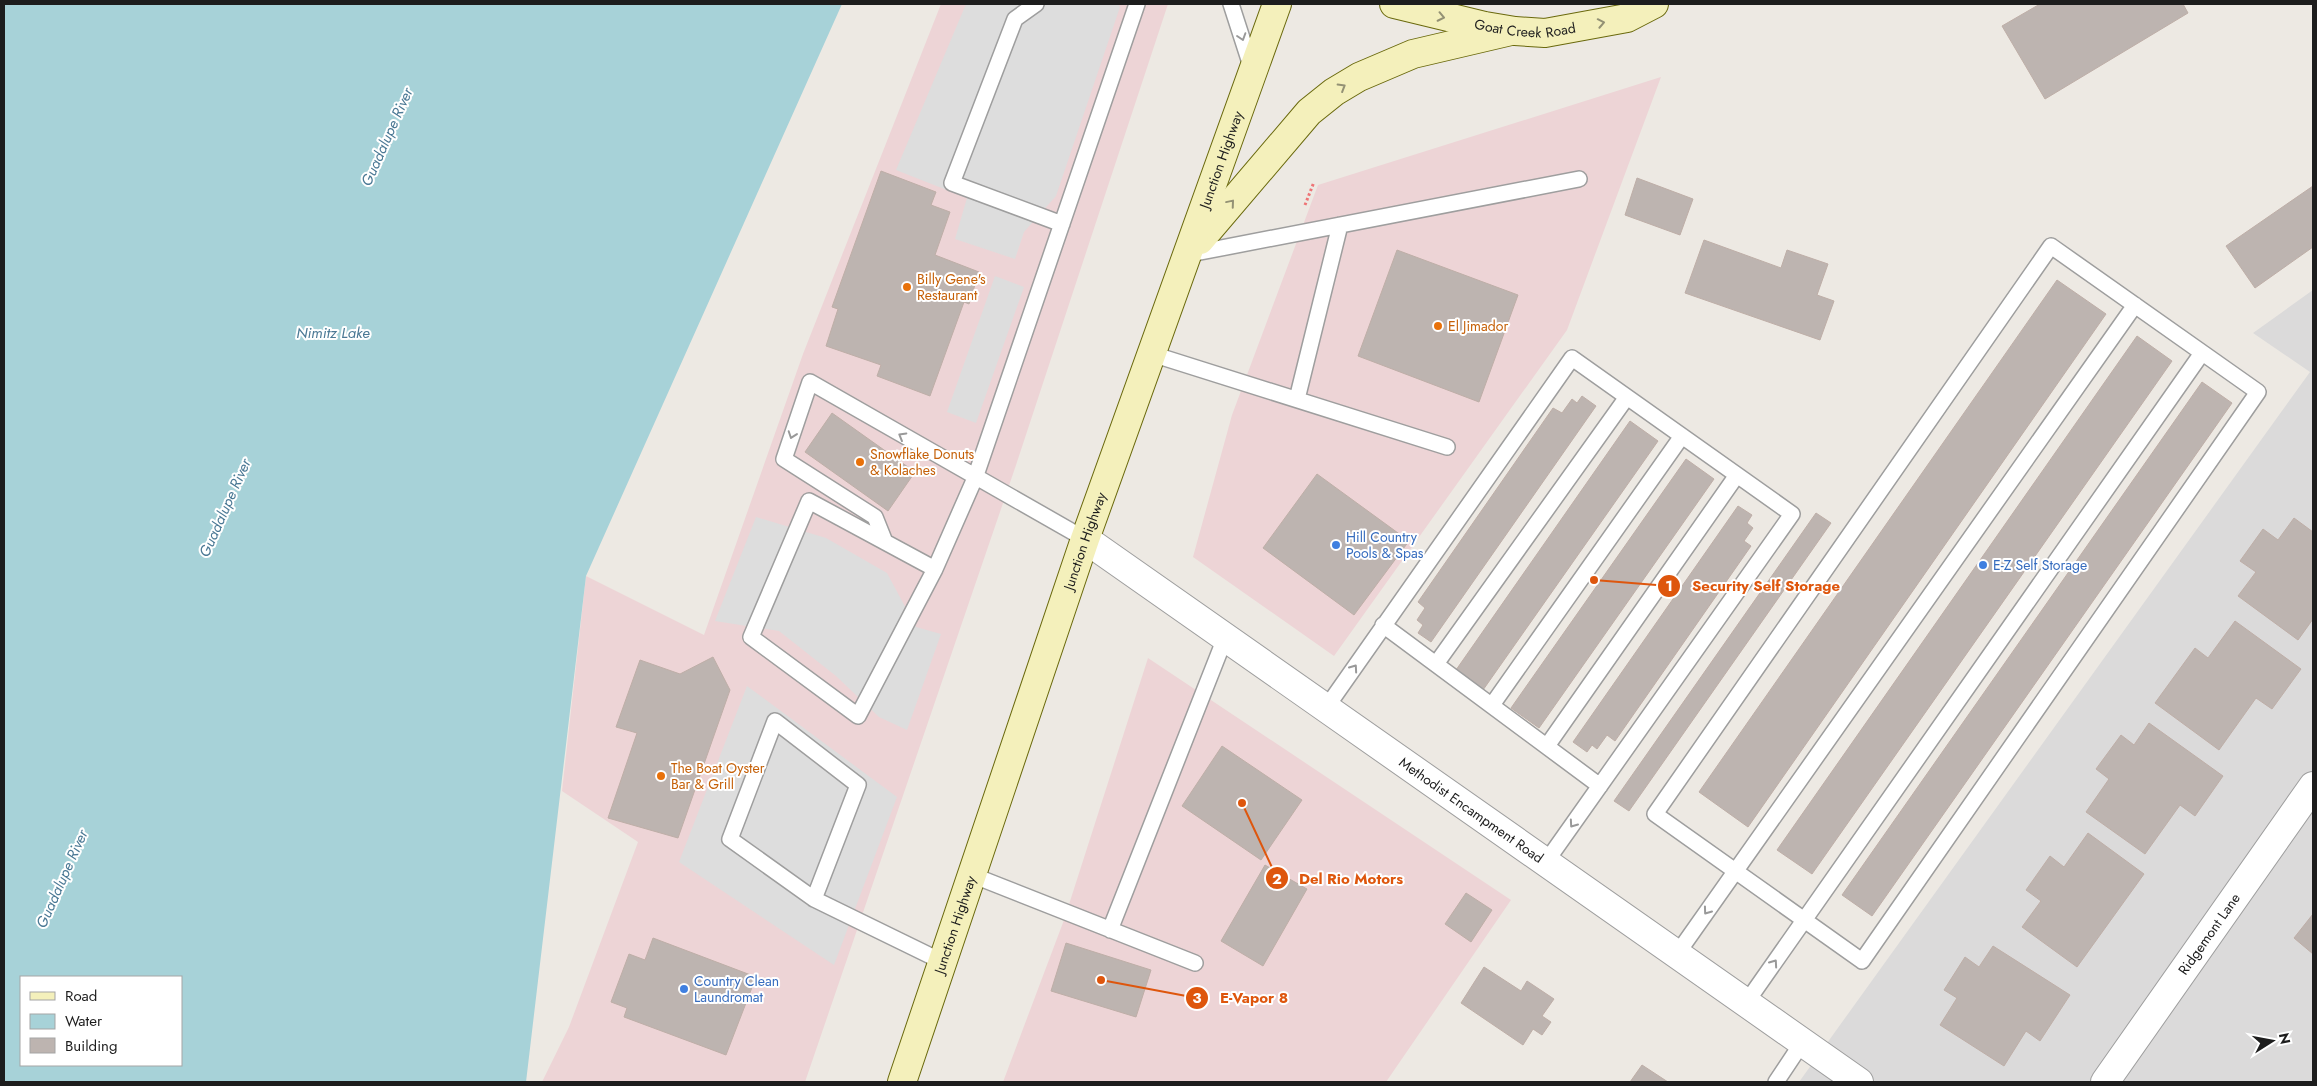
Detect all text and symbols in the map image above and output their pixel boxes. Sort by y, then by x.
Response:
one-way arrow [1437,11,1446,22]
street label: Goat Creek Road [1472,14,1577,43]
one-way arrow [1597,18,1606,28]
one-way arrow [1236,32,1246,41]
water label: Guadalupe River [355,83,419,190]
one-way arrow [1337,83,1346,93]
street label: Junction Highway [1194,107,1248,213]
one-way arrow [1225,200,1234,209]
place label: Billy Gene's Restaurant [917,269,986,305]
marker: Billy Gene's Restaurant [901,281,913,293]
place label: El Jimador [1448,316,1508,336]
marker: El Jimador [1432,320,1444,332]
water label: Nimitz Lake [296,322,370,344]
one-way arrow [788,430,798,438]
one-way arrow [899,432,908,442]
place label: Snowflake Donuts & Kolaches [870,444,975,480]
water label: Guadalupe River [193,454,257,561]
marker: Snowflake Donuts & Kolaches [854,456,866,468]
street label: Junction Highway [1058,489,1111,594]
place label: Hill Country Pools & Spas [1346,527,1424,563]
marker: Hill Country Pools & Spas [1330,539,1342,551]
place label: E-Z Self Storage [1993,555,2087,575]
marker: E-Z Self Storage [1977,559,1989,571]
callout: Security Self Storage [1657,571,1850,601]
text: 1 [1665,575,1673,597]
text: Security Self Storage [1692,575,1840,597]
one-way arrow [1348,664,1357,673]
street label: Methodist Encampment Road [1395,752,1548,868]
place label: The Boat Oyster Bar & Grill [671,758,765,794]
marker: The Boat Oyster Bar & Grill [655,770,667,782]
one-way arrow [1570,818,1579,828]
water label: Guadalupe River [30,825,94,932]
callout: Del Rio Motors [1264,863,1413,893]
text: 2 [1272,868,1282,890]
text: Del Rio Motors [1299,868,1403,890]
street label: Junction Highway [929,872,981,978]
street label: Ridgemont Lane [2173,889,2245,979]
one-way arrow [1704,905,1713,915]
one-way arrow [1768,959,1777,969]
place label: Country Clean Laundromat [694,971,779,1007]
legend [20,976,182,1066]
marker: Country Clean Laundromat [678,983,690,995]
callout: E-Vapor 8 [1185,983,1298,1013]
text: Road [65,985,97,1007]
text: 3 [1192,987,1202,1009]
text: E-Vapor 8 [1220,987,1288,1009]
text: Water [65,1010,103,1032]
north arrow [2247,1016,2297,1066]
text: N [2274,1031,2296,1046]
text: Building [65,1035,117,1057]

